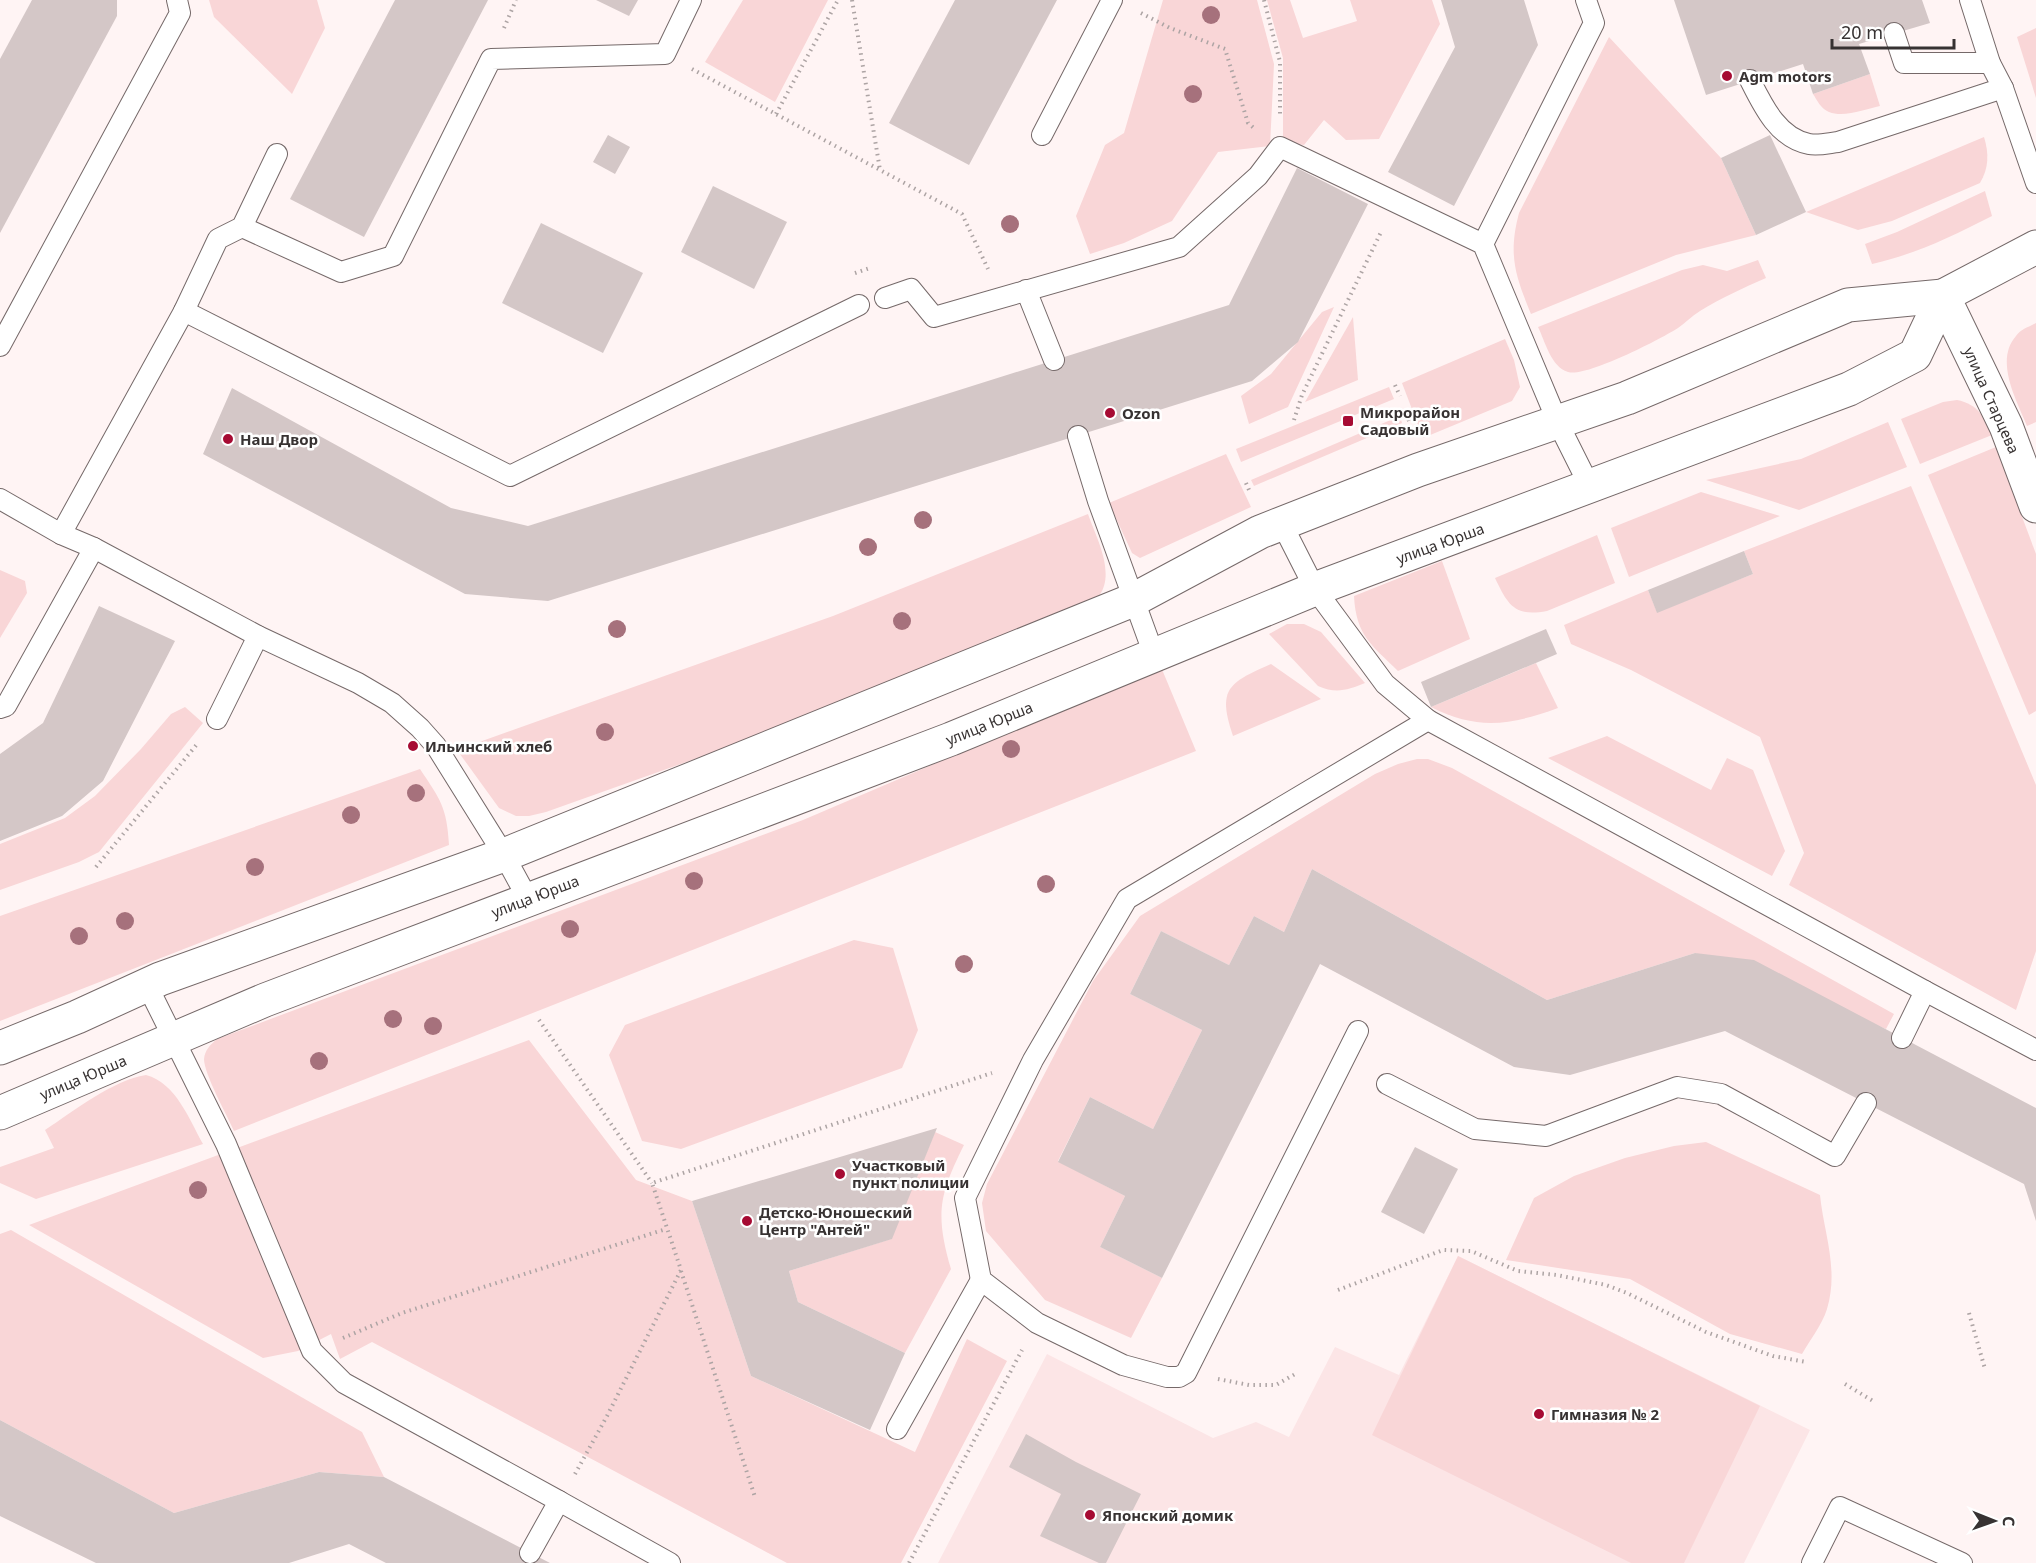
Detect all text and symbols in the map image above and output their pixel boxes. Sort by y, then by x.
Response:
scale bar [1832,12,1954,50]
text: 20 m [1841,20,1883,44]
place label: Agm motors [1739,66,1832,86]
marker: Agm motors [1720,69,1734,83]
street label: улица Старцева [1960,344,2024,456]
place label: Микрорайон Садовый [1360,402,1460,439]
place label: Ozon [1122,403,1160,423]
marker: Ozon [1103,406,1117,420]
marker: Микрорайон Садовый [1341,414,1355,428]
place label: Наш Двор [240,429,318,449]
marker: Наш Двор [221,432,235,446]
street label: улица Юрша [1393,518,1487,568]
street label: улица Юрша [942,696,1036,750]
place label: Ильинский хлеб [425,736,552,756]
marker: Ильинский хлеб [406,739,420,753]
street label: улица Юрша [488,870,582,922]
street label: улица Юрша [37,1050,129,1104]
place label: Участковый пункт полиции [852,1155,969,1192]
marker: Участковый пункт полиции [833,1167,847,1181]
place label: Детско-Юношеский Центр "Антей" [759,1202,912,1239]
marker: Детско-Юношеский Центр "Антей" [740,1214,754,1228]
place label: Гимназия № 2 [1551,1404,1660,1424]
marker: Гимназия № 2 [1532,1407,1546,1421]
north arrow [1964,1491,2024,1551]
place label: Японский домик [1102,1505,1234,1525]
marker: Японский домик [1083,1508,1097,1522]
text: С [1998,1516,2020,1527]

